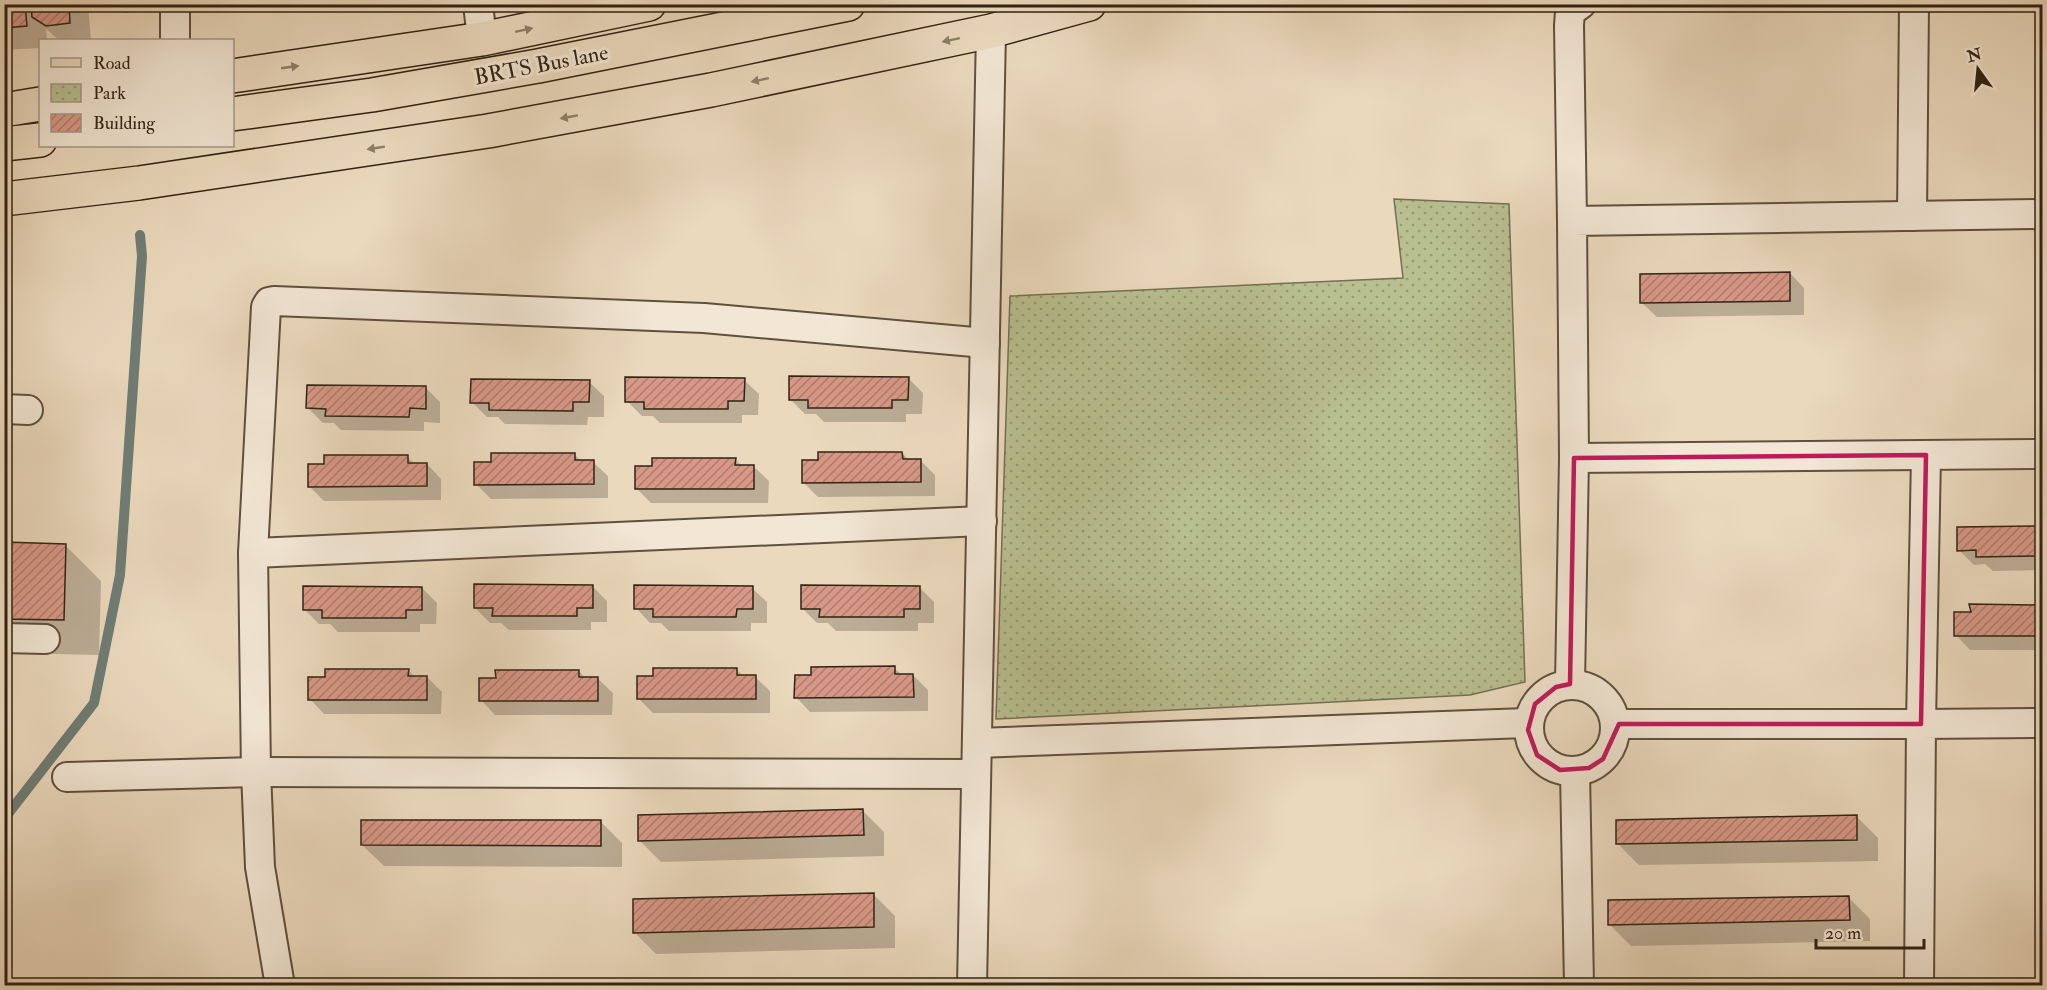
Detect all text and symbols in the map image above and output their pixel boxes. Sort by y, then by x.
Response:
one-way arrow [515,25,534,34]
one-way arrow [941,36,960,45]
street label: BRTS Bus lane [472,38,611,92]
legend [39,39,234,147]
north arrow [1948,39,2008,99]
text: N [1964,44,1985,67]
text: Road [93,52,131,75]
one-way arrow [281,63,300,72]
one-way arrow [750,76,769,85]
text: Park [93,82,126,105]
text: Building [93,112,156,135]
one-way arrow [559,113,578,122]
one-way arrow [367,144,386,153]
scale bar [1816,912,1924,950]
text: 20 m [1825,922,1861,945]

